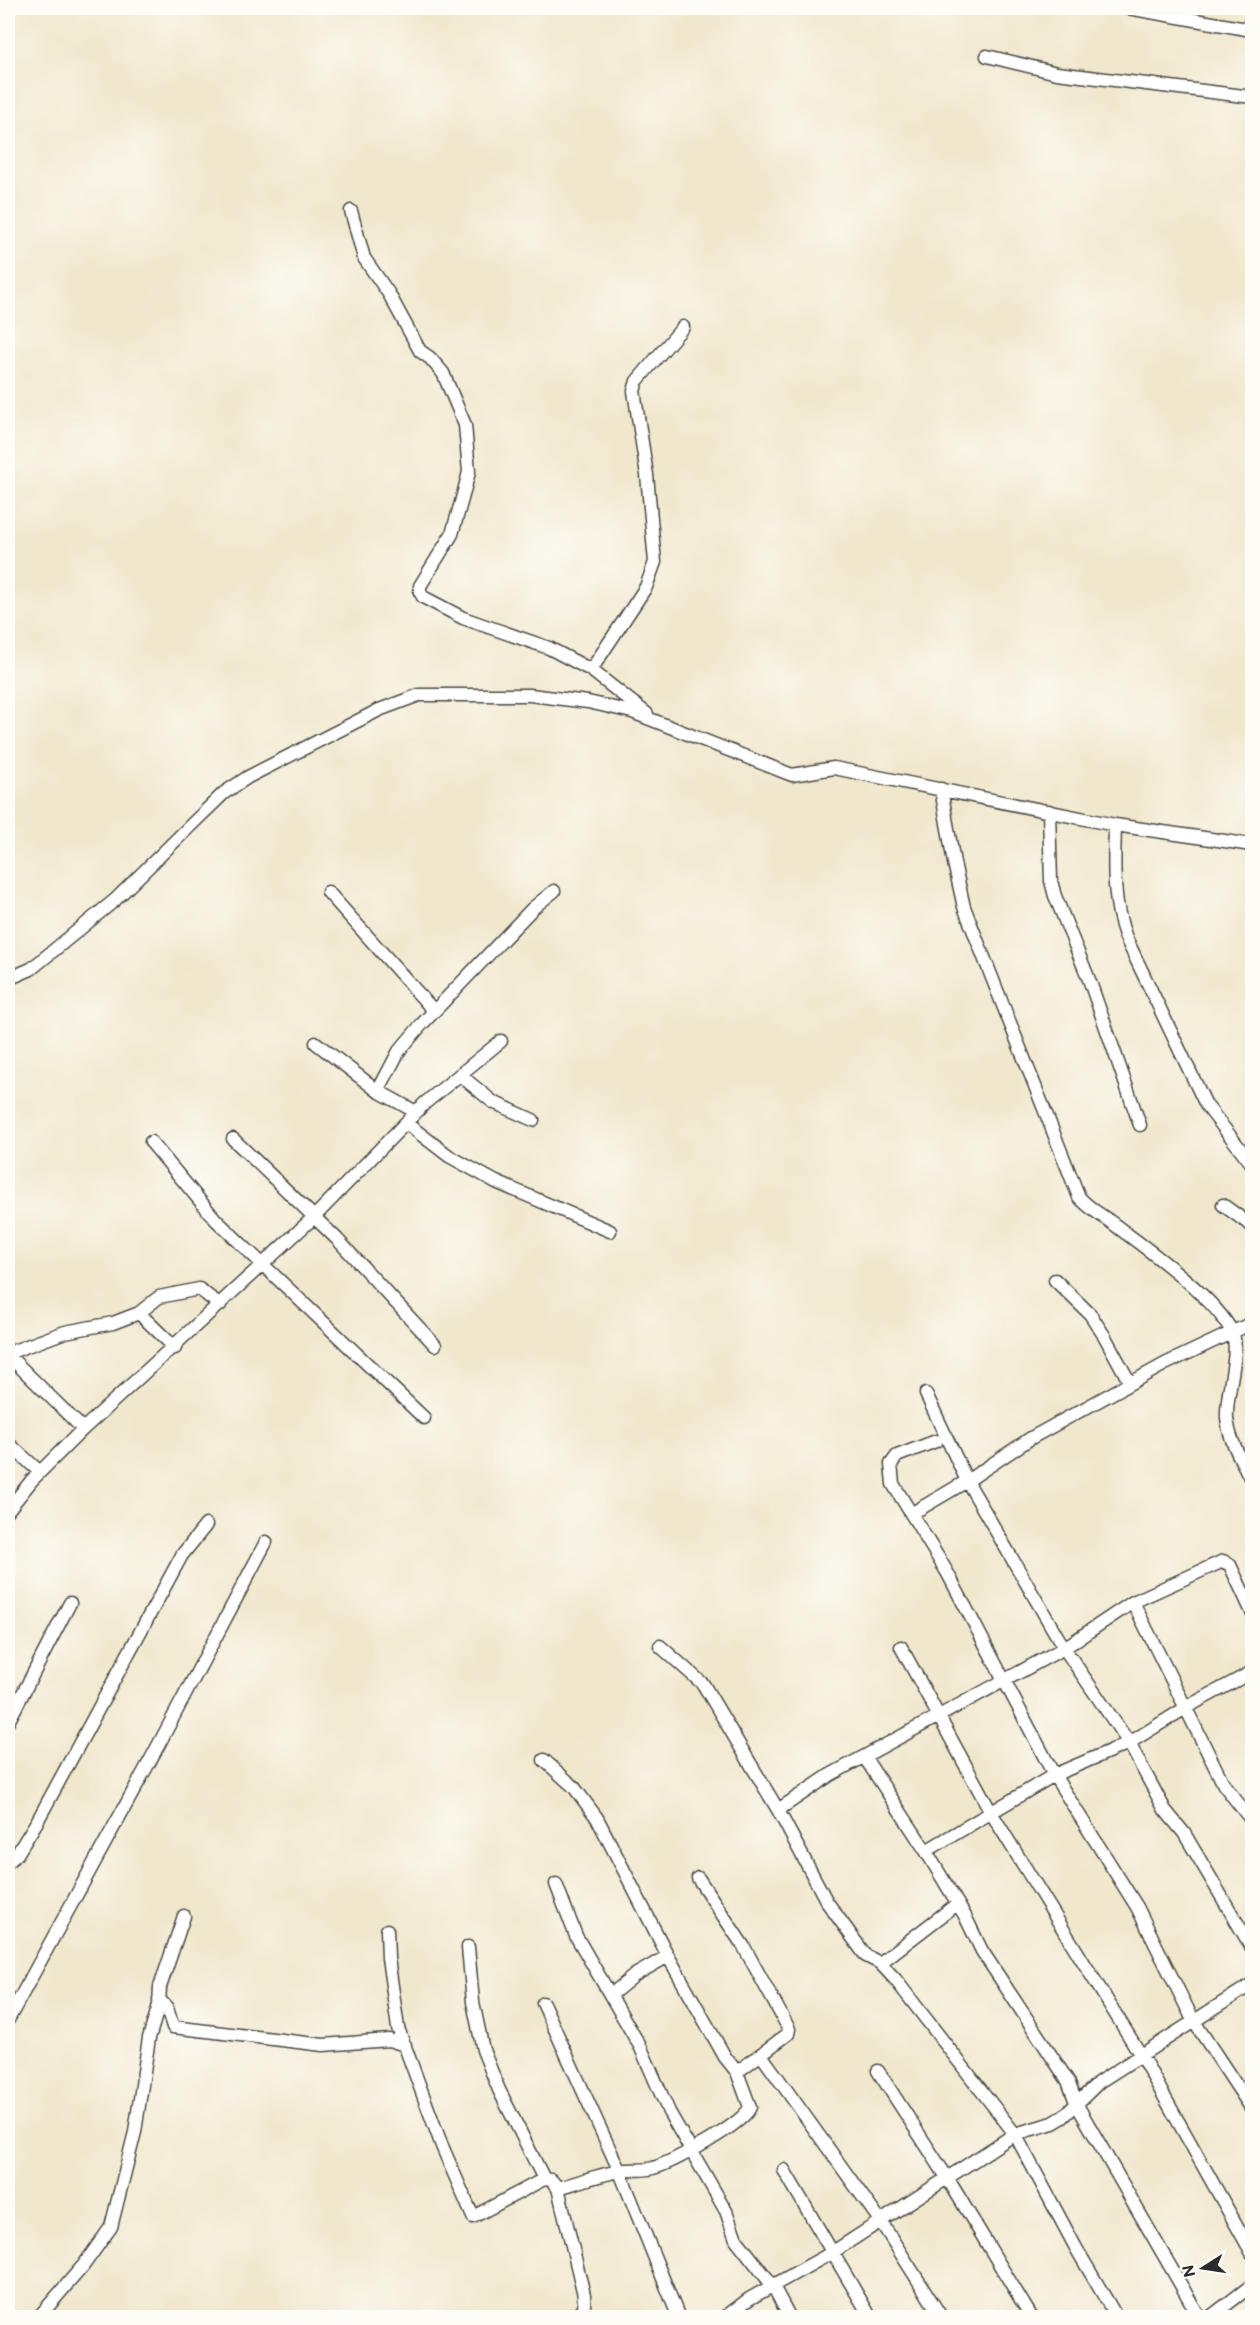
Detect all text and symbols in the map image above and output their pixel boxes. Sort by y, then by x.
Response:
north arrow [1173,2238,1233,2298]
text: N [1179,2263,1200,2279]

